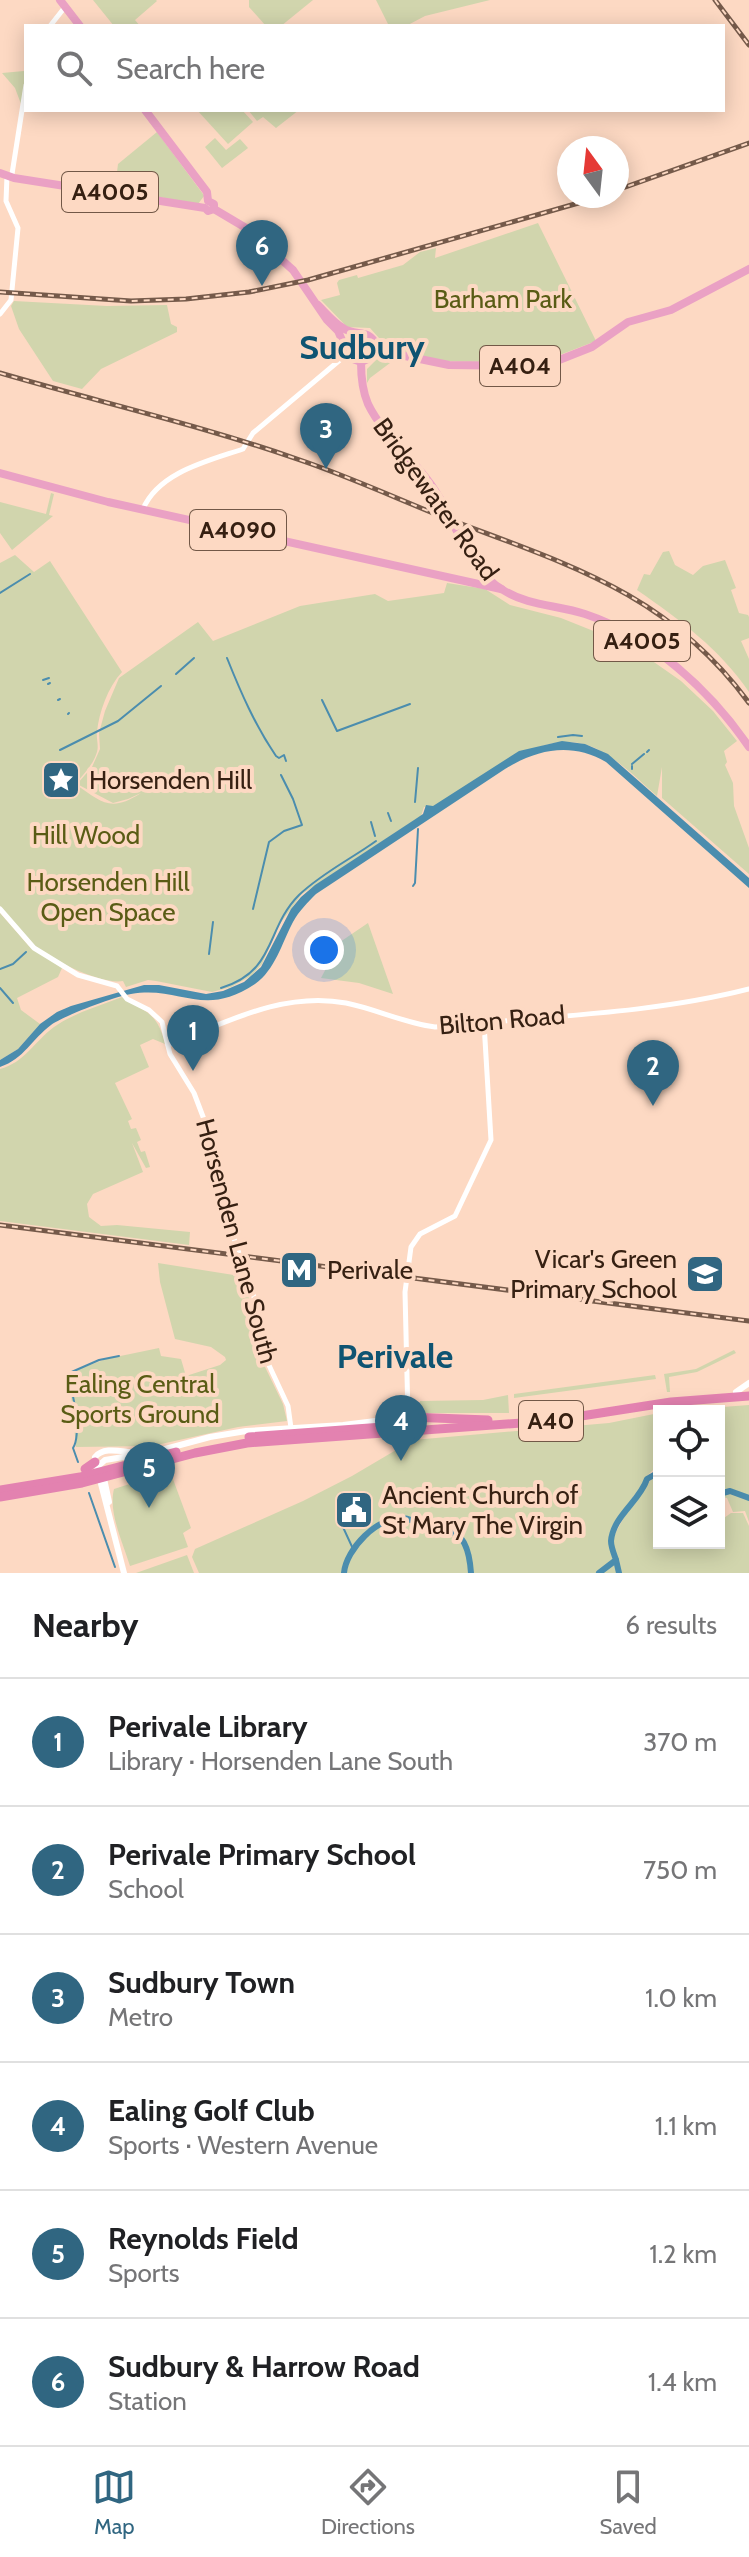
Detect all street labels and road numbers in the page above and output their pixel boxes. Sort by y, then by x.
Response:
road number: A4005 [62,172,158,212]
road number: A404 [480,346,560,386]
street label: Bridgewater Road [366,411,506,587]
road number: A4090 [190,510,286,550]
road number: A4005 [594,621,690,661]
street label: Bilton Road [438,999,566,1041]
street label: Horsenden Lane South [189,1115,285,1367]
road number: A40 [519,1401,583,1441]

